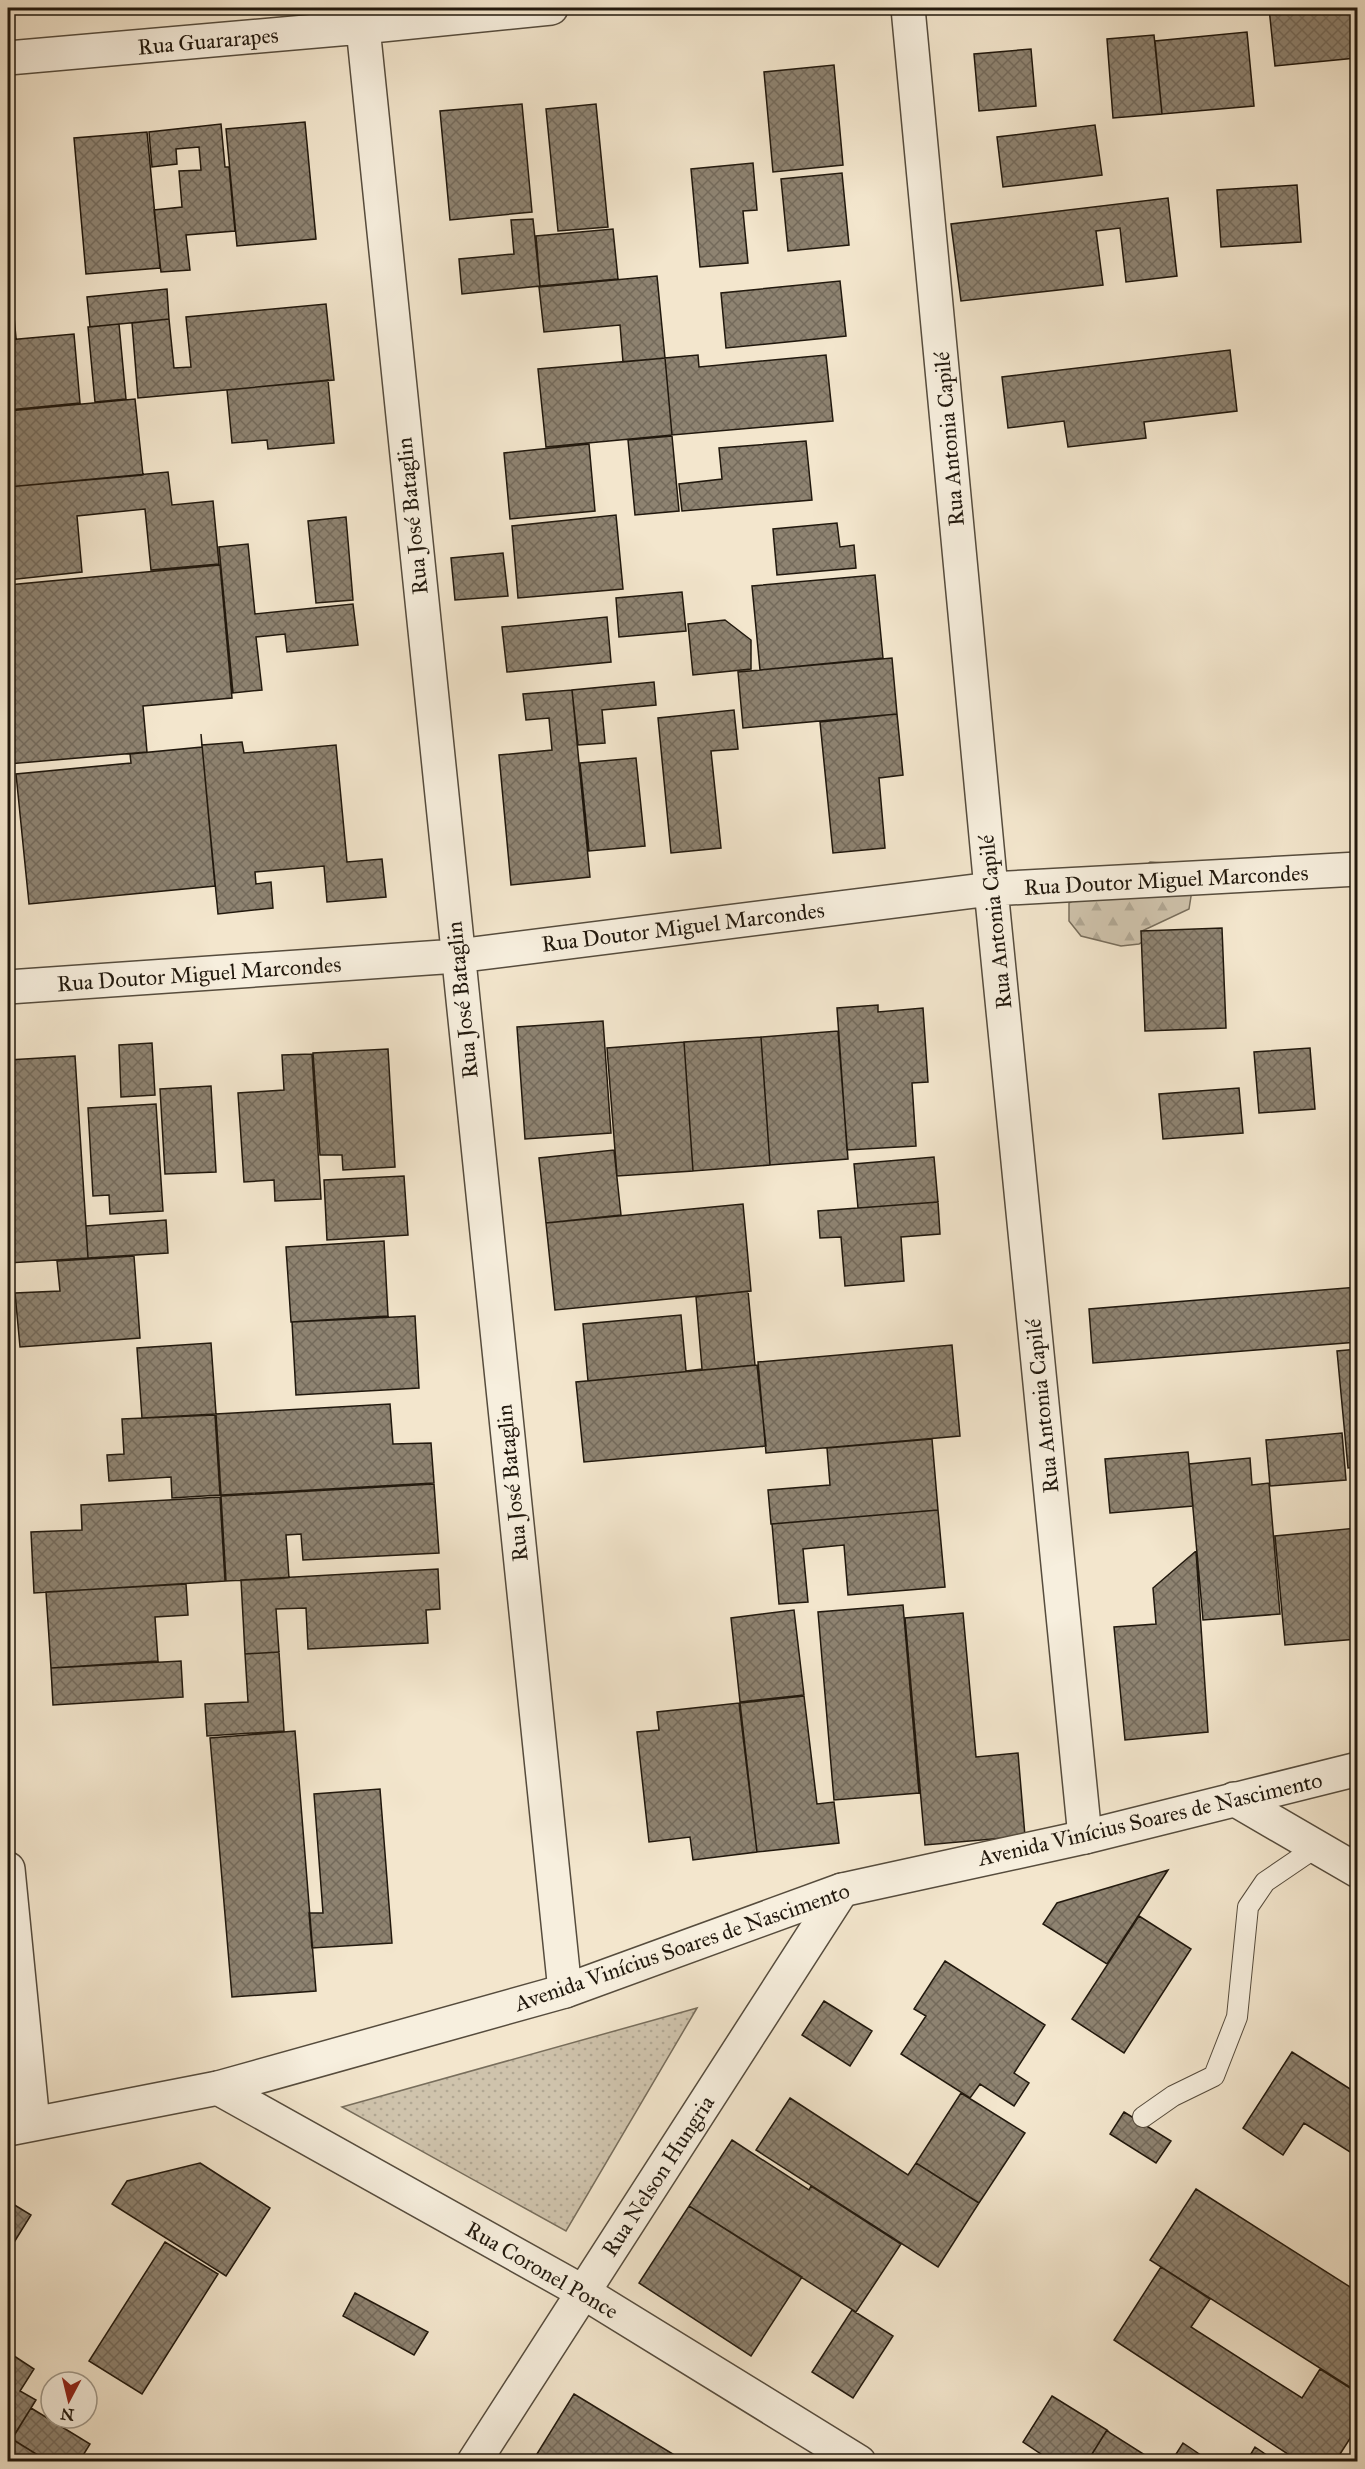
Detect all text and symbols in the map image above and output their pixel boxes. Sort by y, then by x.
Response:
street label: Rua Guararapes [136,21,280,61]
street label: Rua Antonia Capilé [928,350,970,527]
street label: Rua José Bataglin [390,436,434,596]
street label: Rua Antonia Capilé [972,833,1018,1010]
street label: Rua Doutor Miguel Marcondes [1023,859,1309,901]
street label: Rua Doutor Miguel Marcondes [540,896,826,958]
street label: Rua José Bataglin [440,920,484,1080]
street label: Rua Doutor Miguel Marcondes [56,951,342,997]
street label: Rua Antonia Capilé [1019,1317,1065,1494]
street label: Rua José Bataglin [490,1403,534,1563]
street label: Avenida Vinícius Soares de Nascimento [974,1766,1325,1872]
street label: Avenida Vinícius Soares de Nascimento [510,1877,853,2017]
street label: Rua Nelson Hungria [596,2090,721,2262]
street label: Rua Coronel Ponce [461,2215,623,2325]
north arrow [39,2370,99,2430]
text: N [59,2404,75,2425]

